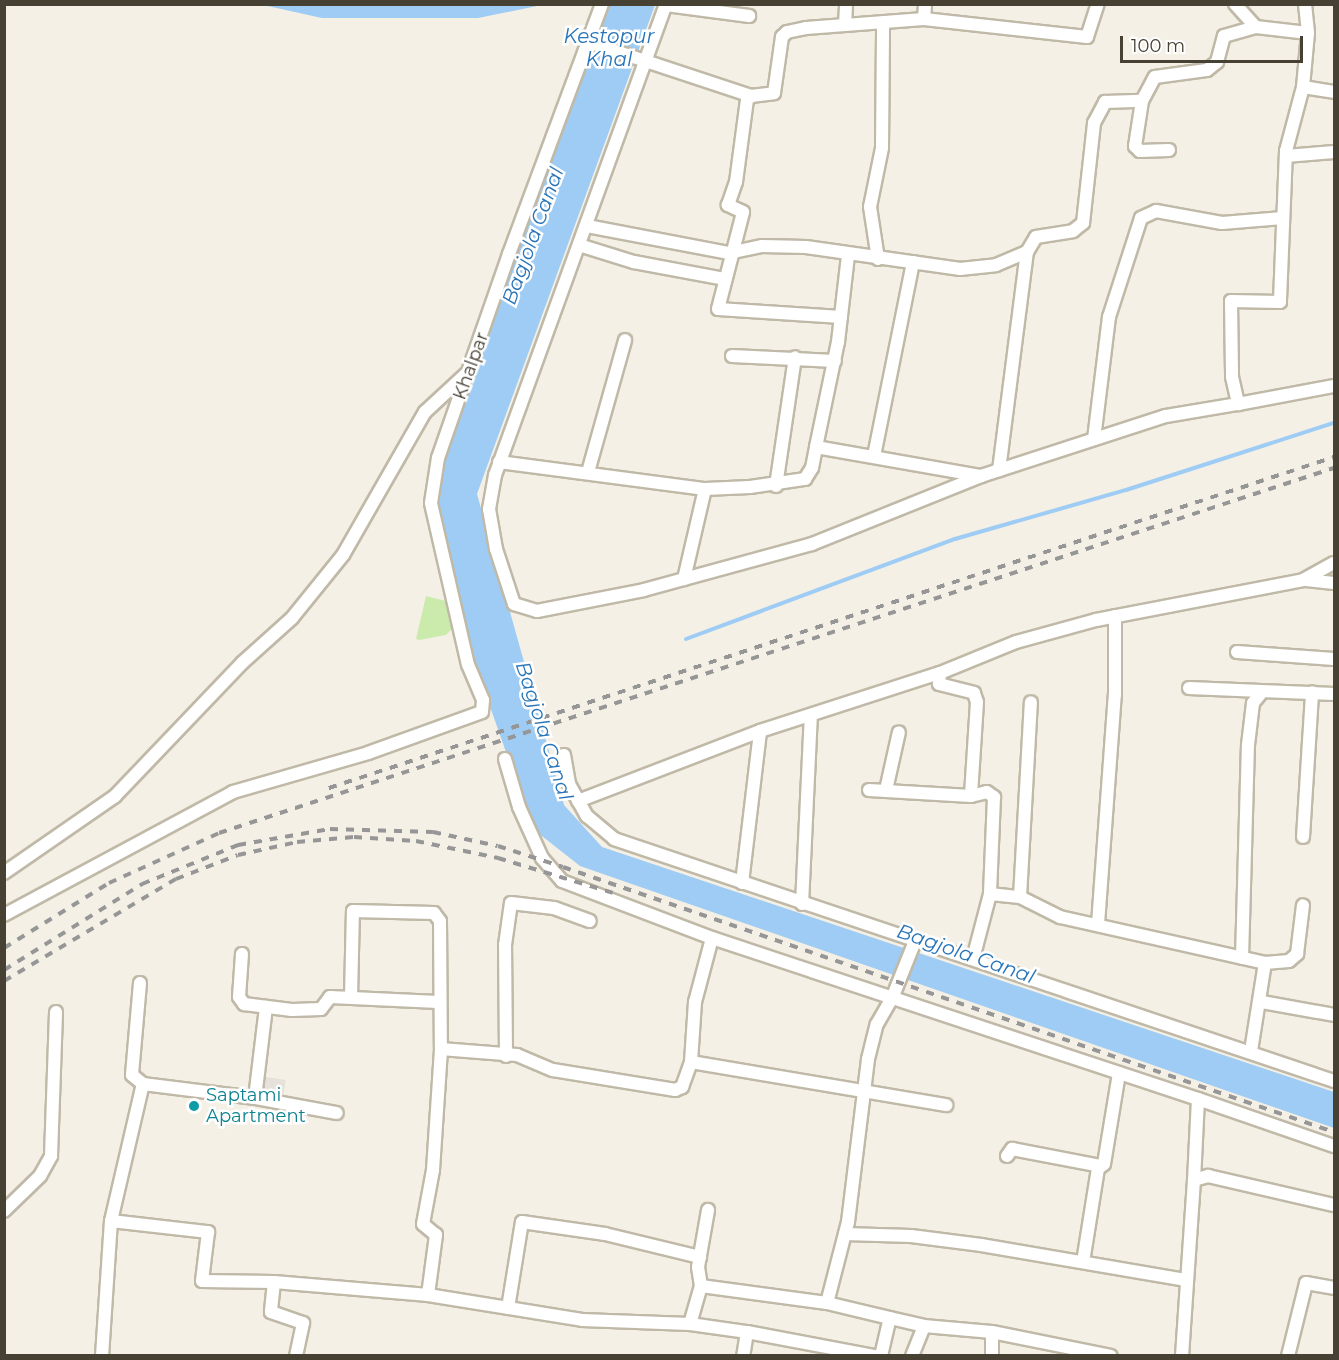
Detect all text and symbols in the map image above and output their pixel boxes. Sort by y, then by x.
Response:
scale bar [1123,24,1306,62]
water label: Kestopur Khal [564,25,654,72]
text: 100 m [1131,35,1185,57]
water label: Bagjola Canal [497,164,569,308]
street label: Khalpar [449,329,493,403]
water label: Bagjola Canal [510,659,578,803]
water label: Bagjola Canal [894,919,1038,989]
place label: Saptami Apartment [206,1085,306,1128]
marker: Saptami Apartment [187,1099,201,1113]

